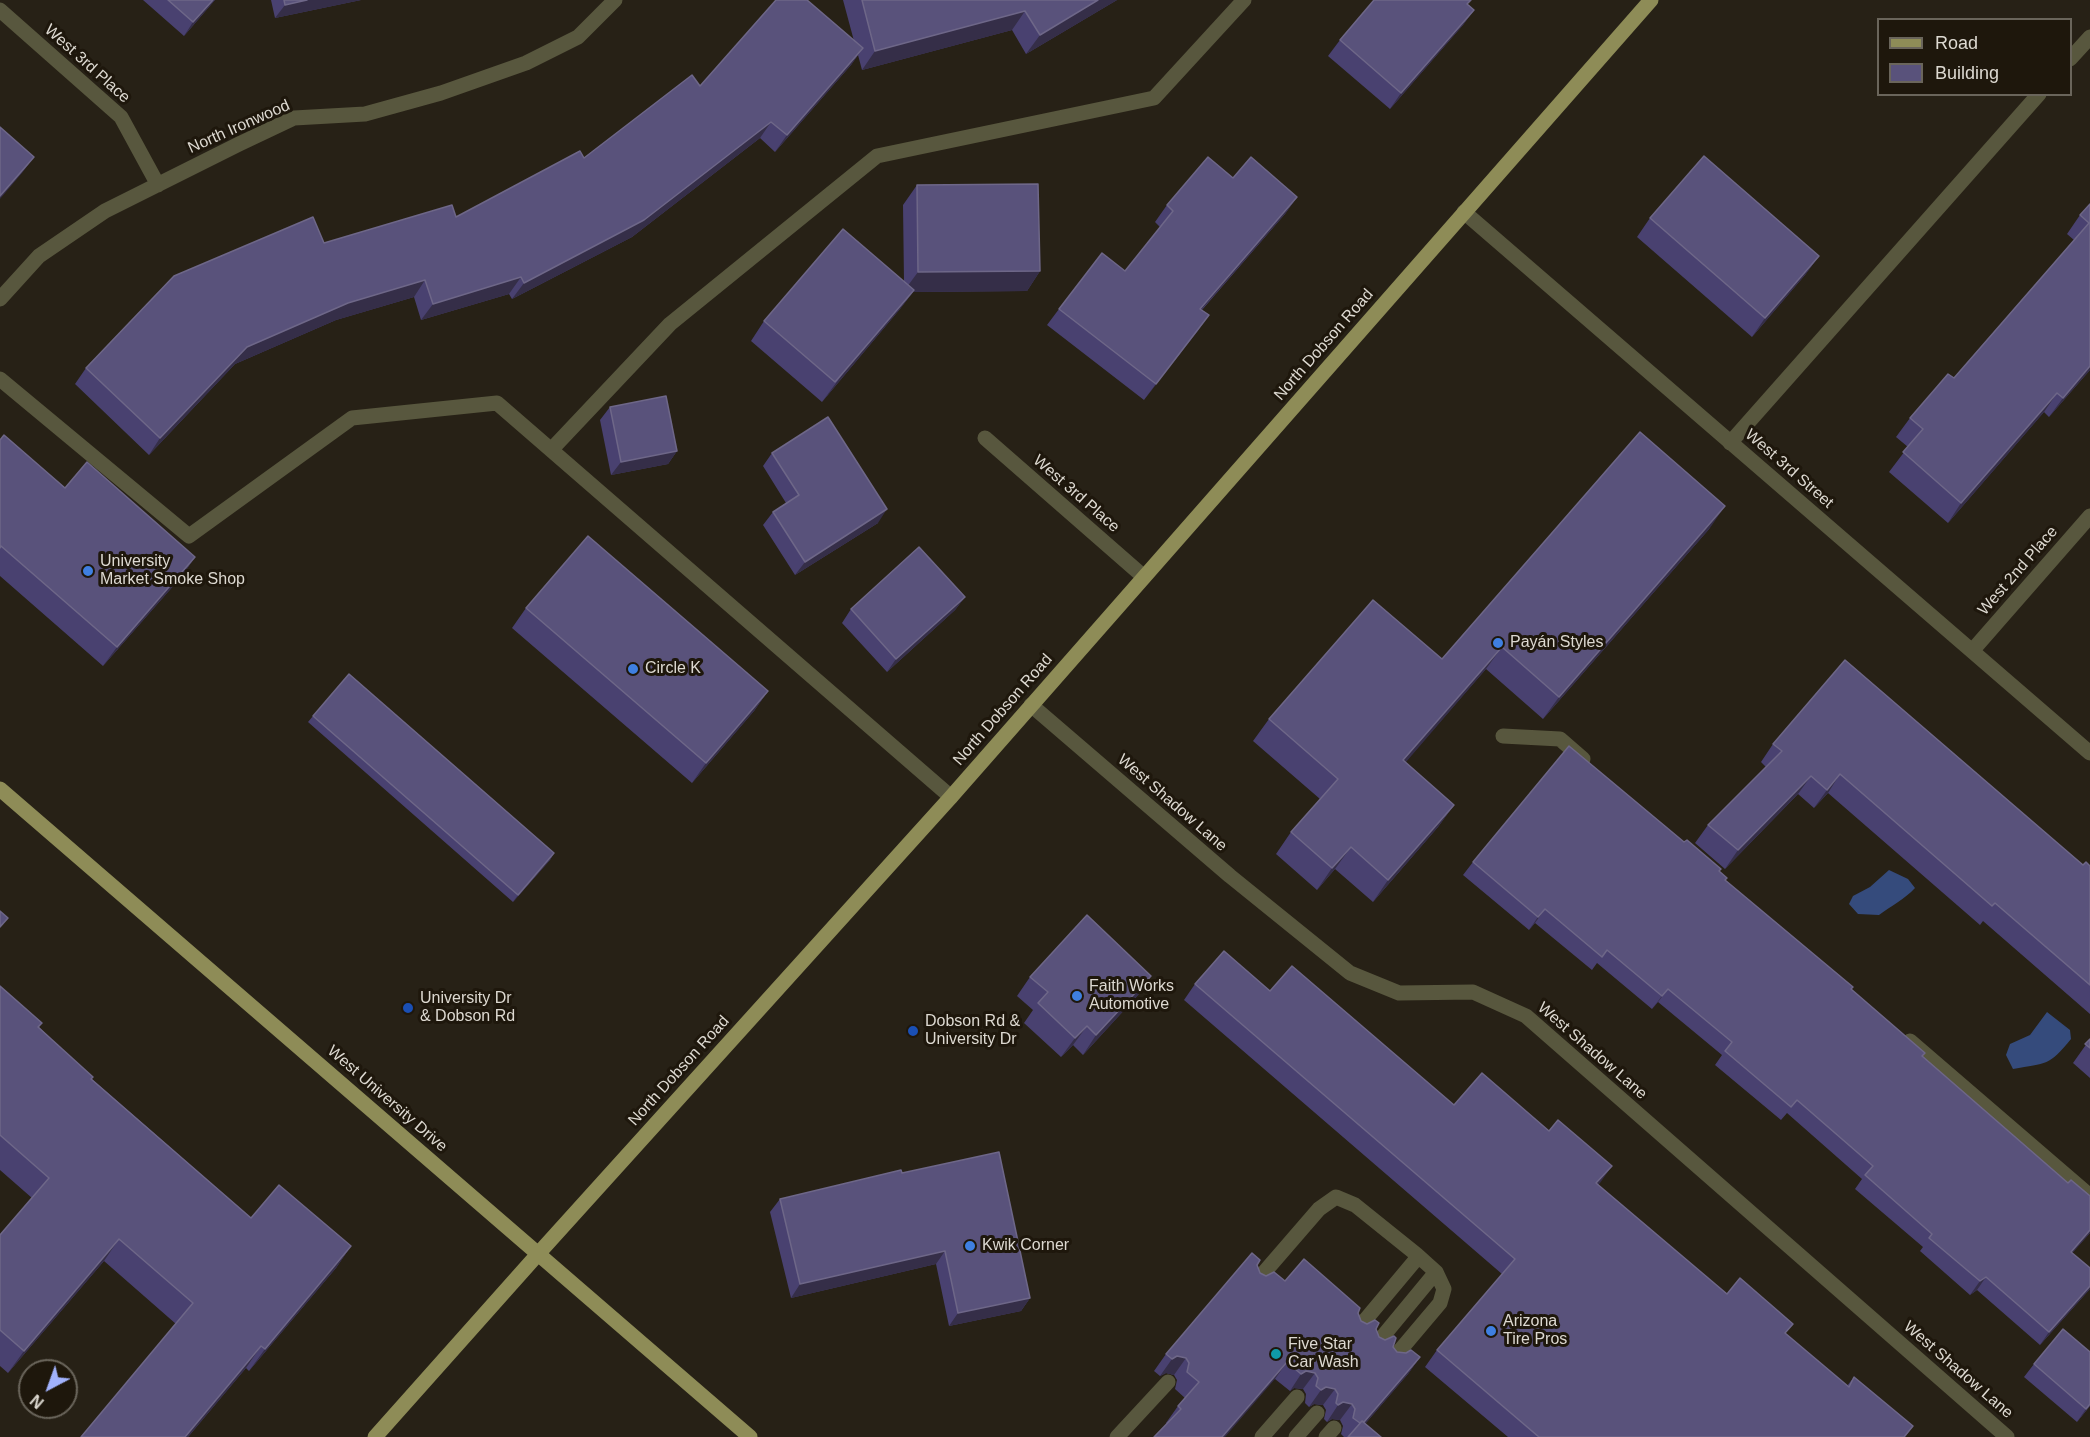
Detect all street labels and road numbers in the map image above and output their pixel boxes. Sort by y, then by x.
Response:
street label: West 3rd Place [40,21,134,107]
street label: North Ironwood [185,96,293,158]
street label: North Dobson Road [1270,285,1378,405]
street label: West 3rd Street [1741,425,1837,513]
street label: West 3rd Place [1029,451,1123,537]
street label: West 2nd Place [1974,523,2062,619]
street label: North Dobson Road [949,650,1057,770]
street label: West Shadow Lane [1113,750,1231,856]
street label: West Shadow Lane [1533,998,1651,1104]
street label: North Dobson Road [625,1012,733,1130]
street label: West University Drive [323,1042,451,1156]
street label: West Shadow Lane [1899,1317,2017,1423]

